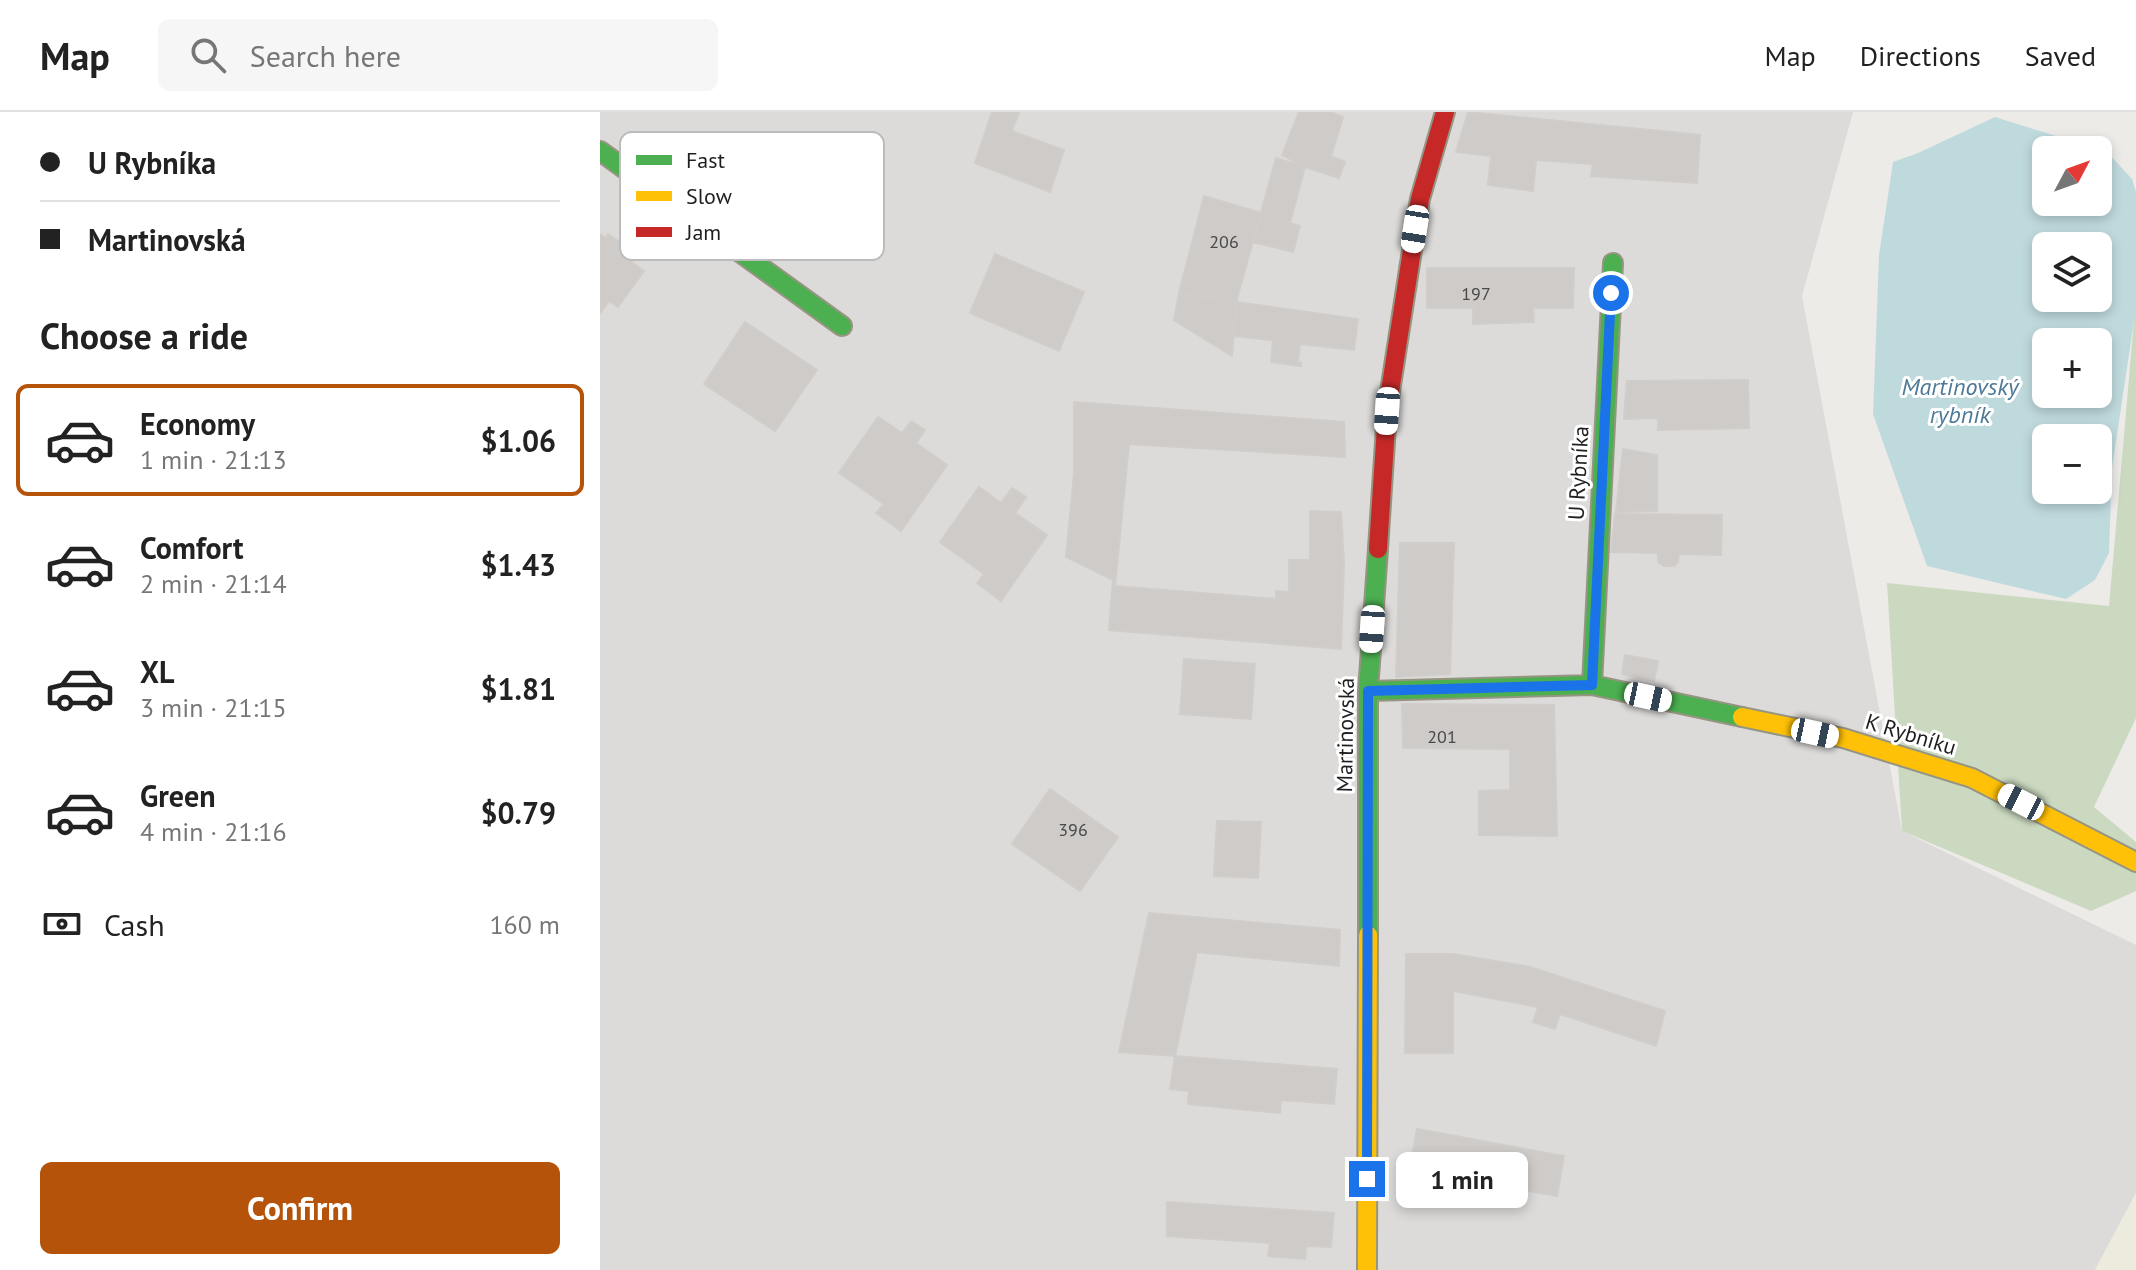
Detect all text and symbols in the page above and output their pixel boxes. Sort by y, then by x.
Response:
search box [158,19,718,91]
text: Map [40,31,110,80]
icon: search [186,33,230,77]
text: Search here [250,36,401,75]
text: Map [1765,37,1816,74]
text: Directions [1860,37,1981,74]
text: Saved [2025,37,2096,74]
legend [620,132,884,260]
north arrow [2032,136,2112,216]
map controls [2032,136,2112,504]
text: U Rybníka [88,143,216,182]
text: Fast [686,146,726,174]
text: Slow [686,182,732,210]
car [1399,203,1431,255]
text: Jam [685,218,721,246]
text: Martinovská [88,220,246,259]
house number: 206 [1209,230,1239,253]
button: layers [2032,232,2112,312]
route start [1593,275,1629,311]
house number: 197 [1461,282,1491,305]
text: Choose a ride [40,312,248,359]
button: + [2032,328,2112,408]
water label: Martinovský rybník [1902,371,2020,430]
car [1373,386,1401,436]
icon: car [44,404,116,476]
text: Economy [140,404,255,443]
text: $1.06 [481,421,556,460]
button: − [2032,424,2112,504]
street label: U Rybníka [1562,425,1594,521]
text: 1 min · 21:13 [140,443,287,476]
icon: car [44,528,116,600]
text: Comfort [140,528,243,567]
text: $1.43 [481,545,556,584]
text: 2 min · 21:14 [140,567,287,600]
car [1358,604,1386,654]
icon: car [44,652,116,724]
text: XL [140,652,174,691]
text: $1.81 [481,669,556,708]
street label: Martinovská [1330,677,1360,793]
car [1622,680,1674,714]
text: 3 min · 21:15 [140,691,287,724]
street label: K Rybníku [1862,707,1960,761]
car [1789,716,1841,750]
house number: 201 [1427,725,1457,748]
icon: car [44,776,116,848]
text: Green [140,776,215,815]
car [1994,780,2048,824]
text: $0.79 [481,793,556,832]
text: 4 min · 21:16 [140,815,287,848]
house number: 396 [1058,818,1088,841]
icon: cash [40,902,84,946]
text: Cash [104,905,165,944]
text: 160 m [489,908,560,941]
callout: 1 min [1395,1151,1527,1207]
route end [1349,1161,1385,1197]
button: Confirm [40,1162,560,1254]
text: 1 min [1430,1163,1494,1196]

